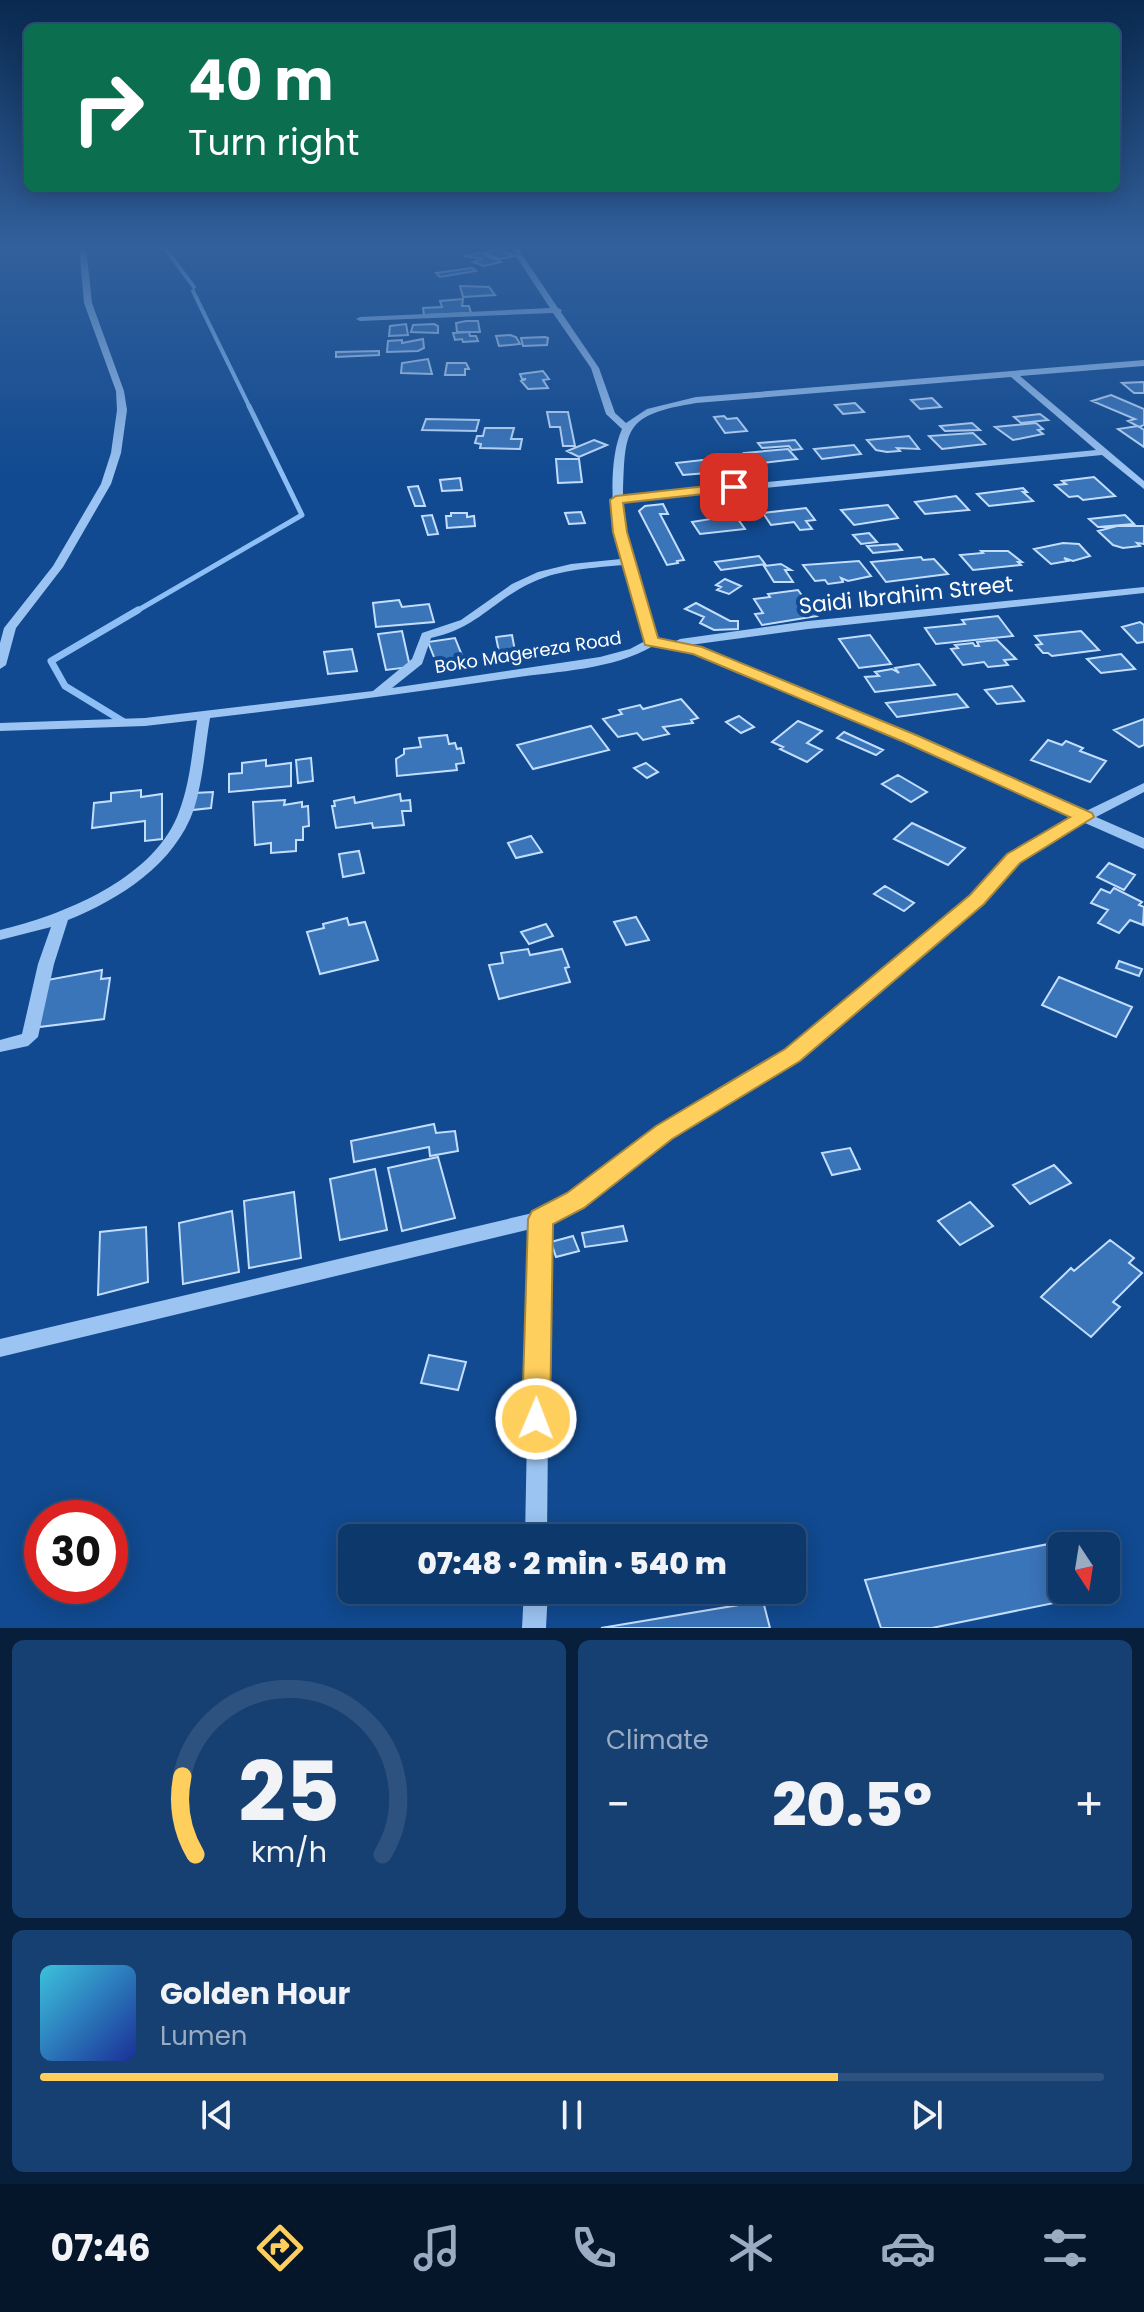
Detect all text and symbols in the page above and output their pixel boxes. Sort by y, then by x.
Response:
text: 40 m [188,41,334,120]
icon: right [56,56,160,160]
text: Turn right [188,117,359,168]
pin [700,453,768,521]
icon: arrive [712,465,756,509]
street label: Saidi Ibrahim Street [797,568,1015,622]
street label: Boko Magereza Road [433,625,623,679]
position arrow [494,1377,578,1461]
speed limit sign: 30 [24,1500,128,1604]
north arrow [1048,1532,1120,1604]
map controls [1048,1532,1120,1604]
text: 07:48 · 2 min · 540 m [417,1542,727,1585]
text: Climate [606,1722,709,1758]
text: 25 [238,1734,340,1850]
text: 20.5° [772,1763,932,1847]
text: − [606,1774,630,1835]
text: + [1074,1774,1104,1835]
text: km/h [251,1832,327,1872]
text: Golden Hour [160,1972,350,2015]
text: Lumen [160,2018,247,2054]
icon: previous [195,2093,239,2137]
icon: pause [550,2093,594,2137]
icon: next [905,2093,949,2137]
icon: directions [252,2220,308,2276]
icon: music [409,2220,465,2276]
icon: phone [566,2220,622,2276]
icon: climate [723,2220,779,2276]
icon: car [880,2220,936,2276]
icon: filters [1037,2220,1093,2276]
text: 07:46 [51,2223,151,2274]

